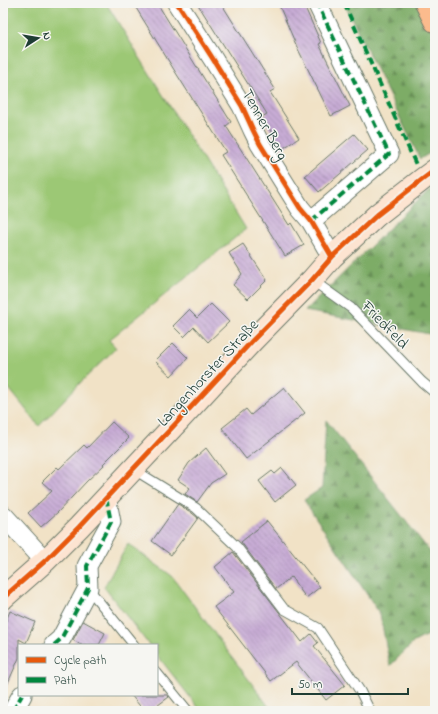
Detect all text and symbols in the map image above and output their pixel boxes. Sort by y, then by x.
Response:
north arrow [18,18,58,58]
text: N [38,31,55,41]
street label: Tenner Berg [235,85,294,165]
street label: Friedfeld [355,295,414,355]
street label: Langenhorster Straße [152,313,266,433]
legend [18,644,158,696]
text: Cycle path [54,652,106,671]
scale bar [292,670,408,696]
text: Path [54,672,77,690]
text: 50 m [298,676,322,694]

